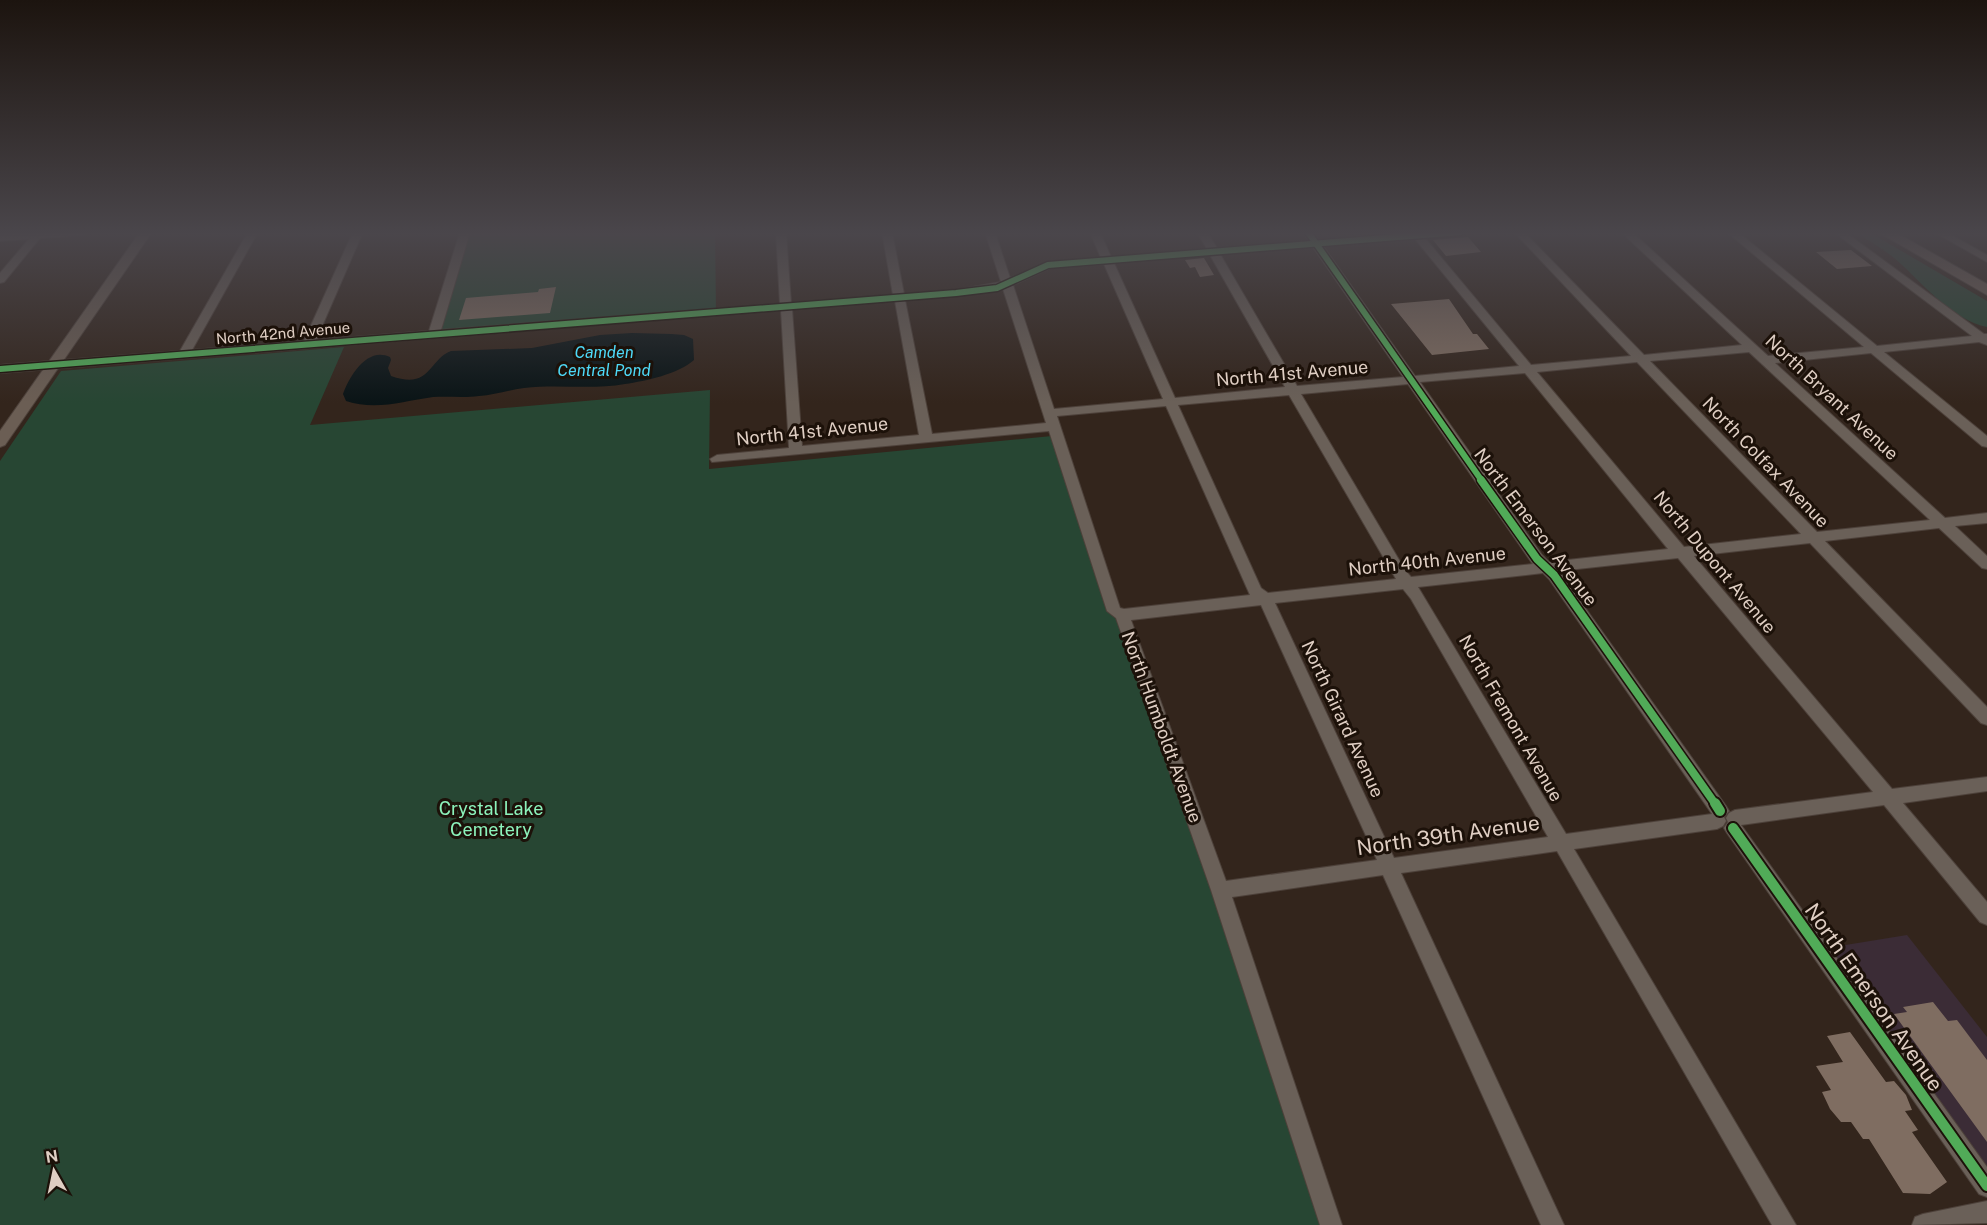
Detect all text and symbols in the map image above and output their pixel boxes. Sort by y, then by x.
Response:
street label: North 42nd Avenue [215,319,351,347]
street label: North Bryant Avenue [1761,330,1903,464]
water label: Camden Central Pond [557,343,651,380]
street label: North 41st Avenue [1215,356,1369,390]
street label: North Colfax Avenue [1698,392,1834,532]
street label: North 41st Avenue [735,413,889,449]
street label: North Emerson Avenue [1470,444,1602,610]
street label: North Dupont Avenue [1649,487,1781,637]
street label: North 40th Avenue [1347,542,1507,580]
street label: North Humboldt Avenue [1118,629,1206,825]
street label: North Fremont Avenue [1455,631,1567,805]
street label: North Girard Avenue [1297,637,1389,801]
park label: Crystal Lake Cemetery [439,798,543,840]
street label: North 39th Avenue [1355,810,1541,860]
street label: North Emerson Avenue [1800,898,1948,1096]
north arrow [24,1141,84,1201]
text: N [44,1146,59,1167]

